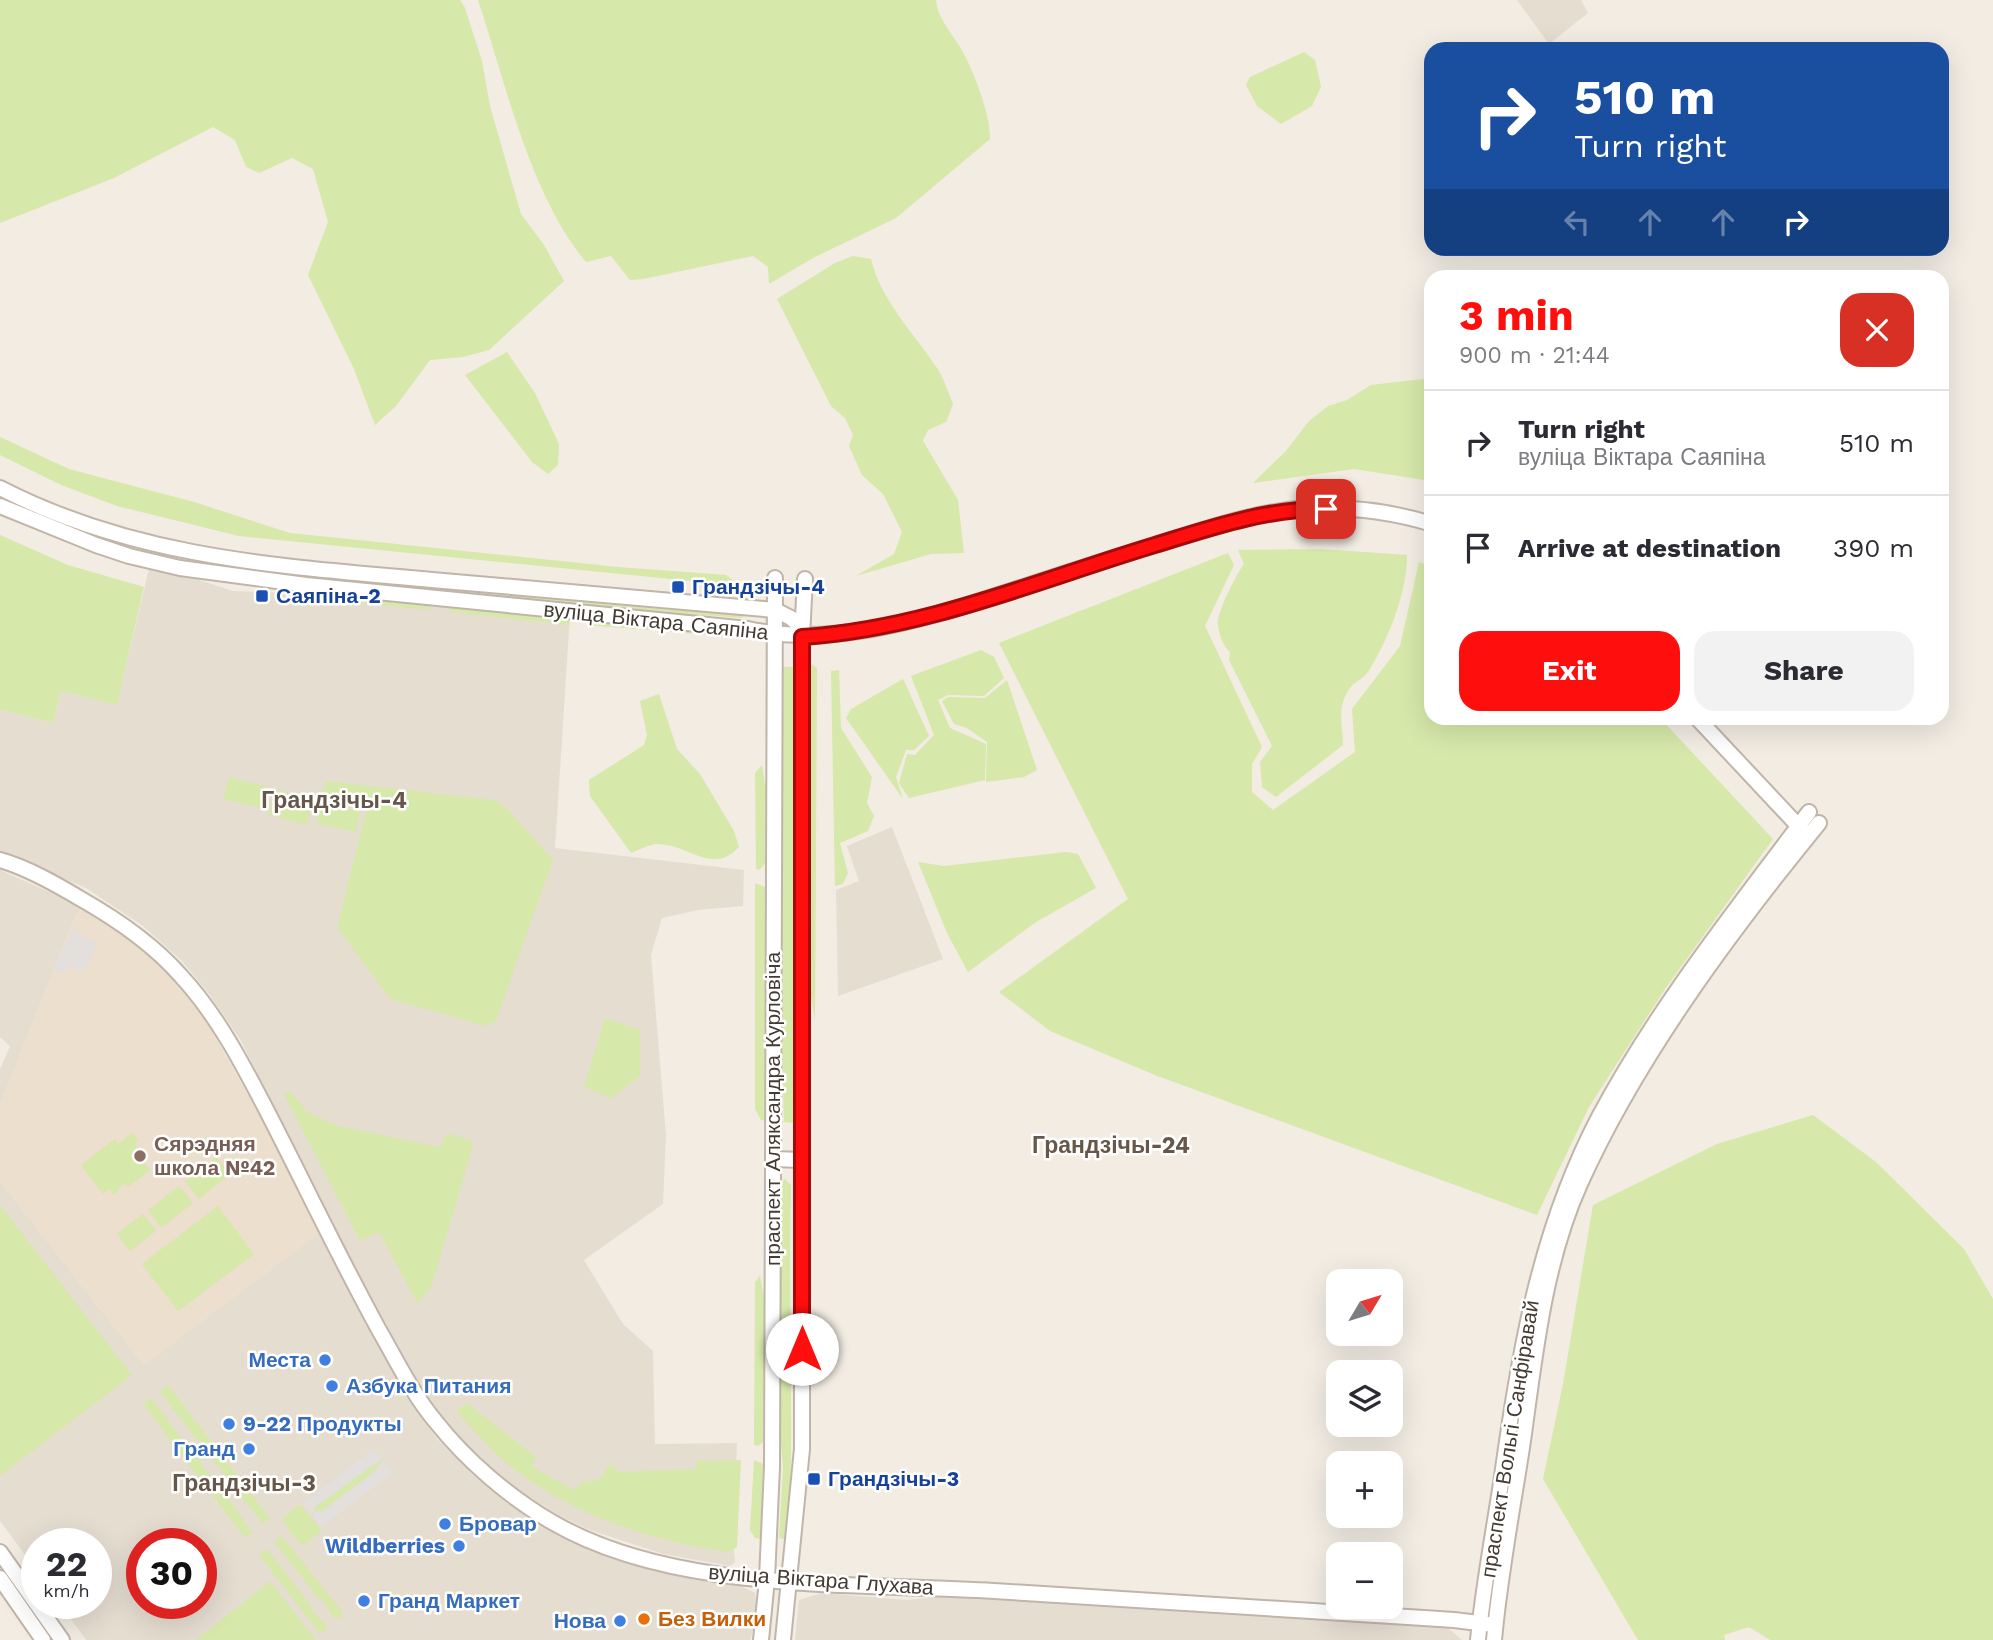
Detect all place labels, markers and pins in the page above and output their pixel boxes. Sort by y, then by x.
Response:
pin [1296,479,1356,539]
place label: Грандзічы-4 [692,574,825,599]
marker: Грандзічы-4 [670,579,686,595]
place label: Саяпіна-2 [276,583,381,608]
marker: Саяпіна-2 [254,588,270,604]
place label: Сярэдняя школа №42 [154,1131,275,1180]
marker: Сярэдняя школа №42 [132,1148,148,1164]
place label: Места [248,1347,311,1372]
marker: Места [317,1352,333,1368]
place label: Азбука Питания [346,1373,511,1398]
marker: Азбука Питания [324,1378,340,1394]
place label: 9-22 Продукты [243,1411,402,1436]
marker: 9-22 Продукты [221,1416,237,1432]
place label: Гранд [173,1436,235,1461]
marker: Гранд [241,1441,257,1457]
place label: Грандзічы-3 [828,1466,959,1491]
marker: Грандзічы-3 [806,1471,822,1487]
place label: Бровар [459,1511,537,1536]
marker: Бровар [437,1516,453,1532]
place label: Wildberries [325,1533,445,1558]
marker: Wildberries [451,1538,467,1554]
place label: Гранд Маркет [378,1588,520,1613]
marker: Гранд Маркет [356,1593,372,1609]
place label: Без Вилки [658,1606,766,1631]
place label: Нова [554,1608,606,1633]
marker: Без Вилки [636,1611,652,1627]
marker: Нова [612,1613,628,1629]

